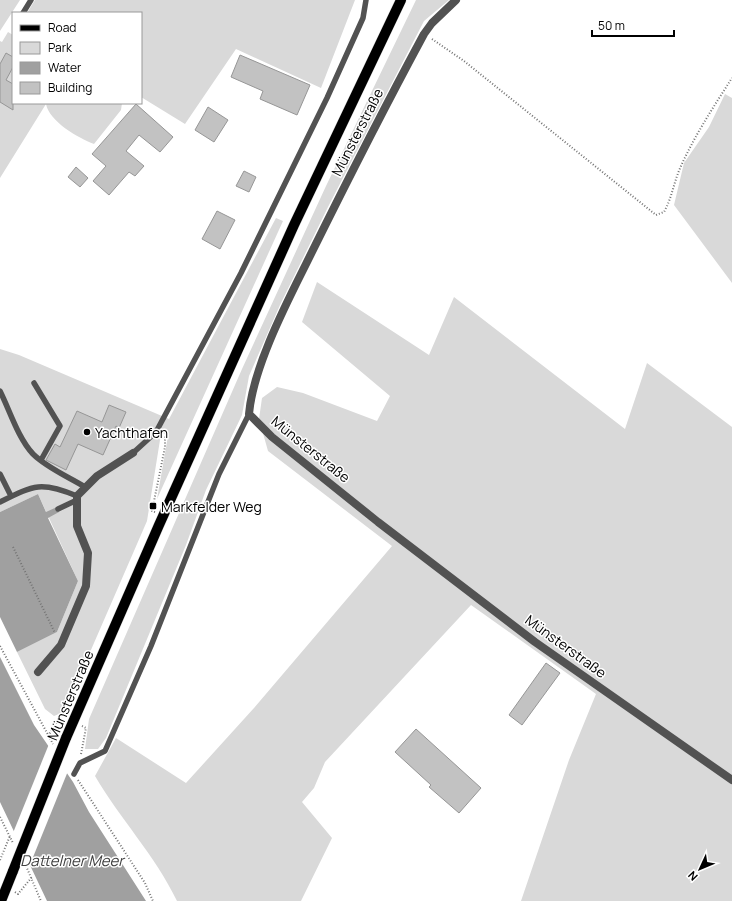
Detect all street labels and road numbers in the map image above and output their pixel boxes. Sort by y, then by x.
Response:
street label: Münsterstraße [327,85,387,179]
street label: Münsterstraße [268,411,354,487]
street label: Münsterstraße [522,610,610,682]
street label: Münsterstraße [42,647,98,743]

